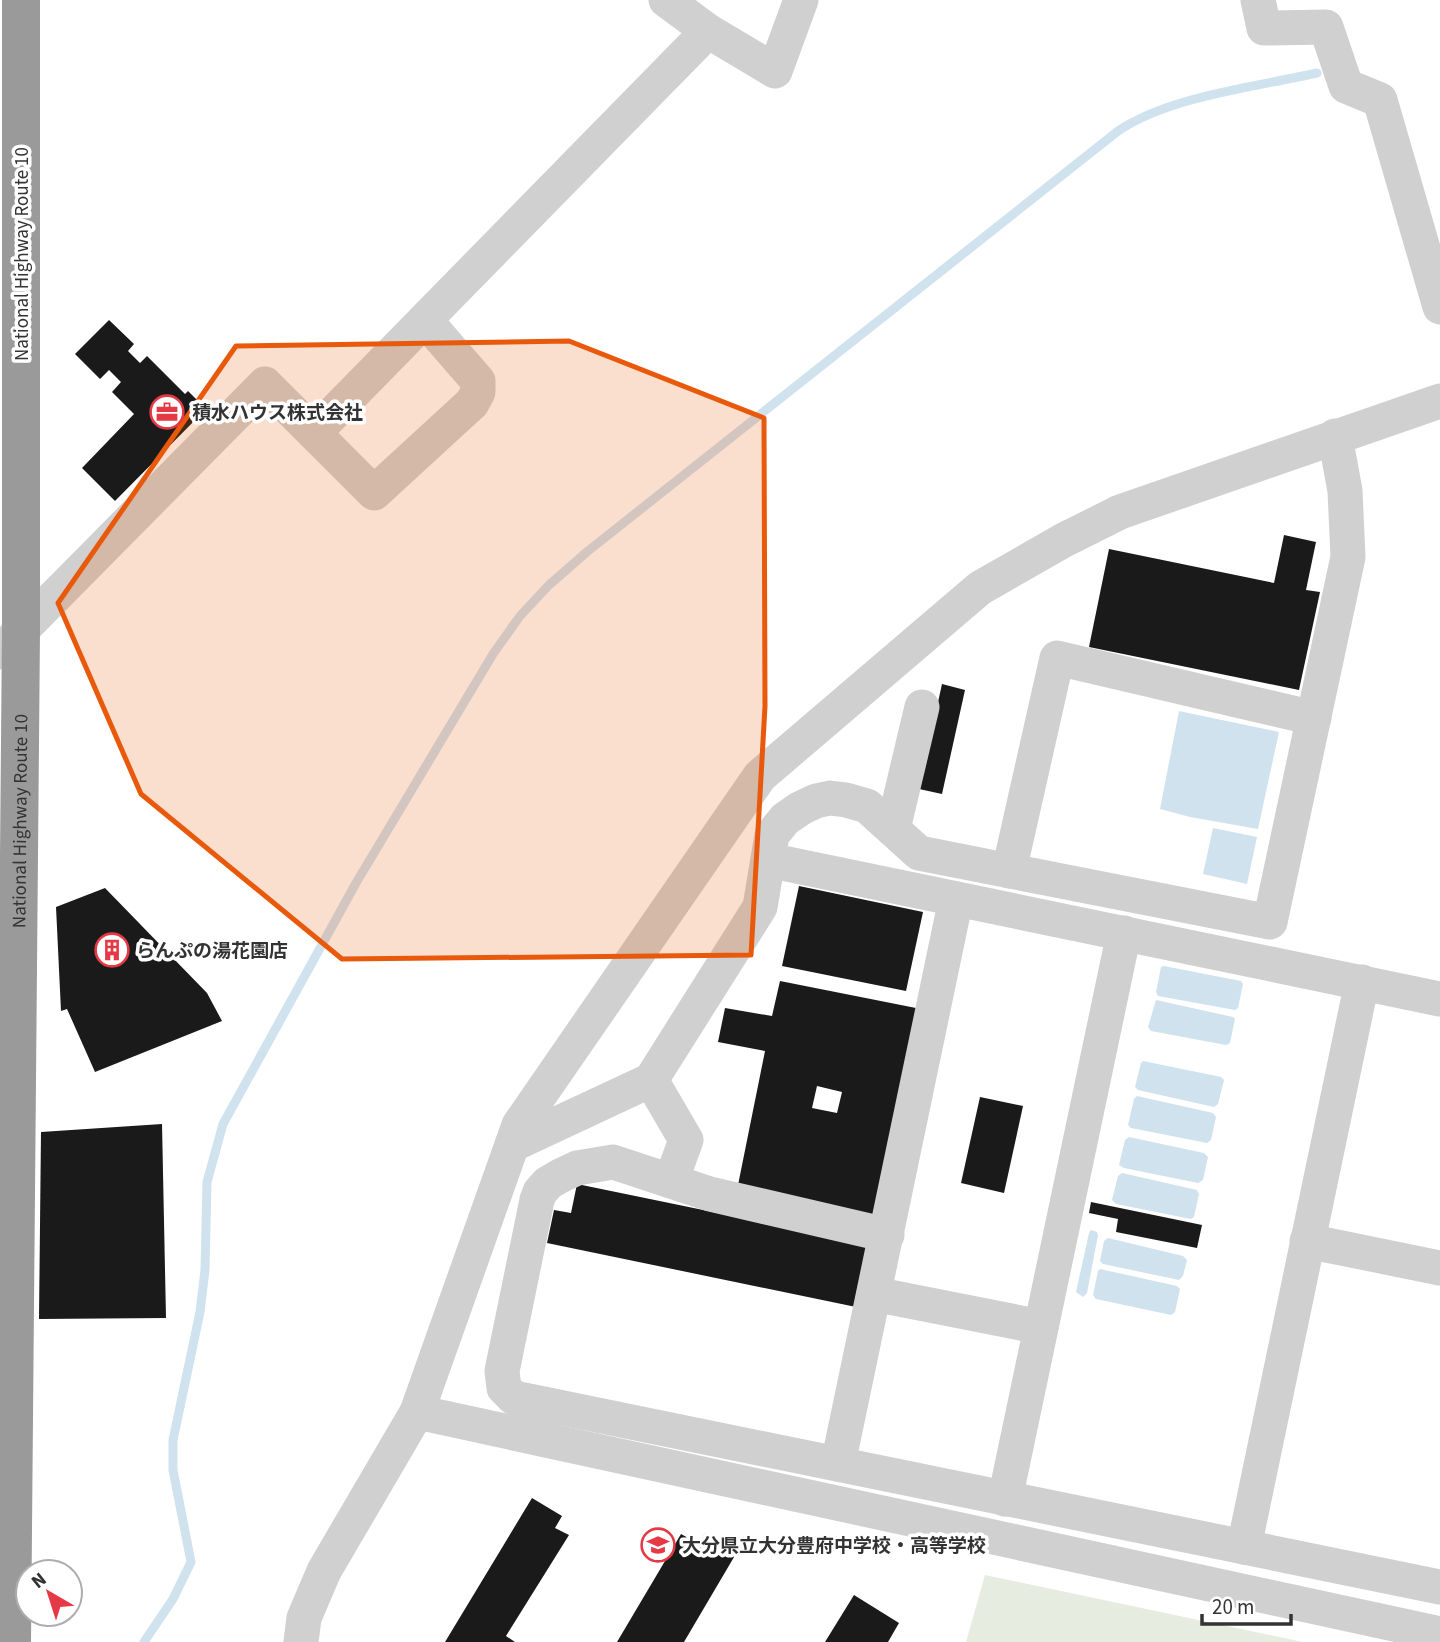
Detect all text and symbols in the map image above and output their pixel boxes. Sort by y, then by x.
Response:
street label: National Highway Route 10 [9,147,36,361]
office icon: 積水ハウス株式会社 [148,393,186,431]
place label: 積水ハウス株式会社 [192,400,363,427]
street label: National Highway Route 10 [6,714,35,928]
building icon: らんぷの湯花園店 [93,931,131,969]
place label: らんぷの湯花園店 [136,938,288,965]
school or university icon: 大分県立大分豊府中学校・高等学校 [639,1526,677,1564]
place label: 大分県立大分豊府中学校・高等学校 [682,1533,986,1560]
north arrow [14,1558,84,1628]
text: N [26,1566,53,1595]
scale bar [1202,1582,1291,1626]
text: 20 m [1212,1592,1254,1622]

